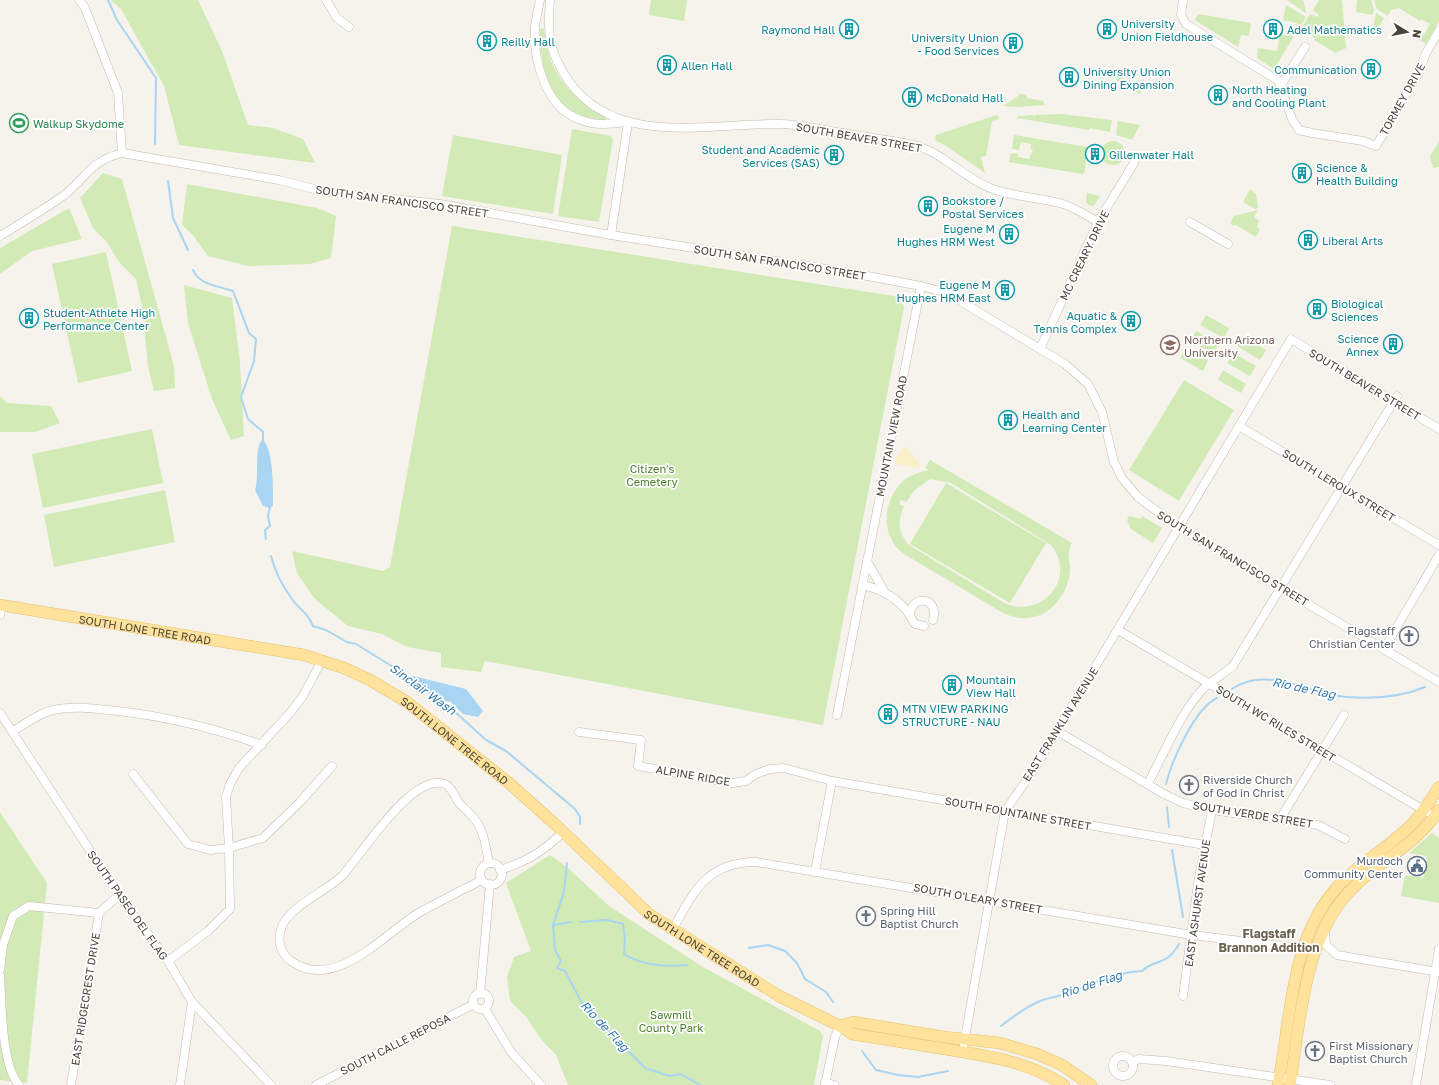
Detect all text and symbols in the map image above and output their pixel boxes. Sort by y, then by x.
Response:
north arrow [1387,12,1427,52]
place label: University Union Fieldhouse [1121,17,1213,43]
building icon: Raymond Hall [838,18,860,40]
building icon: University Union Fieldhouse [1096,18,1118,40]
building icon: Adel Mathematics [1262,18,1284,40]
place label: Raymond Hall [761,23,835,36]
place label: Adel Mathematics [1287,23,1382,36]
text: N [1410,29,1424,39]
building icon: Reilly Hall [476,30,498,52]
place label: University Union - Food Services [911,31,999,57]
building icon: University Union - Food Services [1002,32,1024,54]
place label: Reilly Hall [501,35,556,48]
building icon: Allen Hall [656,54,678,76]
building icon: Communication [1360,58,1382,80]
place label: Allen Hall [681,59,733,72]
street label: TORMEY DRIVE [1377,60,1427,138]
place label: Communication [1274,63,1357,76]
place label: University Union Dining Expansion [1083,65,1174,91]
building icon: University Union Dining Expansion [1058,66,1080,88]
place label: North Heating and Cooling Plant [1232,83,1326,109]
building icon: North Heating and Cooling Plant [1207,84,1229,106]
building icon: McDonald Hall [901,86,923,108]
place label: McDonald Hall [926,91,1004,104]
sports icon: Walkup Skydome [8,112,30,134]
place label: Walkup Skydome [33,117,124,130]
street label: SOUTH BEAVER STREET [795,120,923,155]
place label: Student and Academic Services (SAS) [701,143,820,169]
building icon: Gillenwater Hall [1084,143,1106,165]
building icon: Student and Academic Services (SAS) [823,144,845,166]
place label: Gillenwater Hall [1109,148,1194,161]
place label: Science & Health Building [1316,161,1398,187]
building icon: Science & Health Building [1291,162,1313,184]
street label: SOUTH SAN FRANCISCO STREET [315,182,489,220]
place label: Bookstore / Postal Services [942,194,1024,220]
building icon: Bookstore / Postal Services [917,195,939,217]
street label: MC CREARY DRIVE [1057,208,1112,302]
place label: Eugene M Hughes HRM West [897,222,995,248]
building icon: Eugene M Hughes HRM West [998,223,1020,245]
building icon: Liberal Arts [1297,229,1319,251]
place label: Liberal Arts [1322,234,1383,247]
street label: SOUTH SAN FRANCISCO STREET [693,242,867,282]
place label: Eugene M Hughes HRM East [896,278,991,304]
building icon: Eugene M Hughes HRM East [994,279,1016,301]
place label: Biological Sciences [1331,297,1384,323]
building icon: Biological Sciences [1306,298,1328,320]
place label: Student-Athlete High Performance Center [43,306,155,332]
building icon: Student-Athlete High Performance Center [18,307,40,329]
place label: Aquatic & Tennis Complex [1034,309,1118,335]
building icon: Aquatic & Tennis Complex [1120,310,1142,332]
place label: Science Annex [1337,332,1379,358]
place label: Northern Arizona University [1184,333,1275,359]
building icon: Science Annex [1382,333,1404,355]
school or university icon: Northern Arizona University [1159,334,1181,356]
street label: SOUTH BEAVER STREET [1307,346,1423,422]
street label: MOUNTAIN VIEW ROAD [873,374,909,498]
place label: Health and Learning Center [1022,408,1107,434]
building icon: Health and Learning Center [997,409,1019,431]
street label: SOUTH LEROUX STREET [1280,446,1398,524]
park label: Citizen's Cemetery [626,462,678,488]
street label: SOUTH SAN FRANCISCO STREET [1155,508,1311,609]
street label: SOUTH LONE TREE ROAD [78,612,213,646]
place label: Flagstaff Christian Center [1309,624,1396,650]
church icon: Flagstaff Christian Center [1398,625,1420,647]
water label: Sinclair Wash [387,660,459,718]
street label: EAST FRANKLIN AVENUE [1019,664,1101,784]
place label: Mountain View Hall [966,673,1016,699]
building icon: Mountain View Hall [941,674,963,696]
water label: Rio de Flag [1271,674,1338,702]
street label: SOUTH WC RILES STREET [1214,682,1338,764]
street label: SOUTH LONE TREE ROAD [399,693,512,787]
place label: MTN VIEW PARKING STRUCTURE - NAU [902,702,1009,728]
building icon: MTN VIEW PARKING STRUCTURE - NAU [877,703,899,725]
street label: ALPINE RIDGE [655,762,731,788]
place label: Riverside Church of God in Christ [1203,773,1293,799]
church icon: Riverside Church of God in Christ [1178,774,1200,796]
street label: SOUTH FOUNTAINE STREET [944,794,1092,832]
street label: SOUTH VERDE STREET [1192,798,1314,830]
street label: EAST ASHURST AVENUE [1182,838,1212,968]
street label: SOUTH PASEO DEL FLAG [85,848,171,962]
place label: Murdoch Community Center [1304,854,1404,880]
public building icon: Murdoch Community Center [1406,855,1428,877]
street label: SOUTH O'LEARY STREET [913,880,1044,916]
place label: Spring Hill Baptist Church [880,904,959,930]
church icon: Spring Hill Baptist Church [855,905,877,927]
street label: SOUTH LONE TREE ROAD [642,907,763,989]
district label: Flagstaff Brannon Addition [1219,926,1319,955]
street label: EAST RIDGECREST DRIVE [68,931,102,1066]
water label: Rio de Flag [1058,966,1125,1001]
water label: Rio de Flag [578,997,633,1056]
park label: Sawmill County Park [639,1008,703,1034]
street label: SOUTH CALLE REPOSA [338,1010,453,1077]
place label: First Missionary Baptist Church [1329,1039,1413,1065]
church icon: First Missionary Baptist Church [1304,1040,1326,1062]

